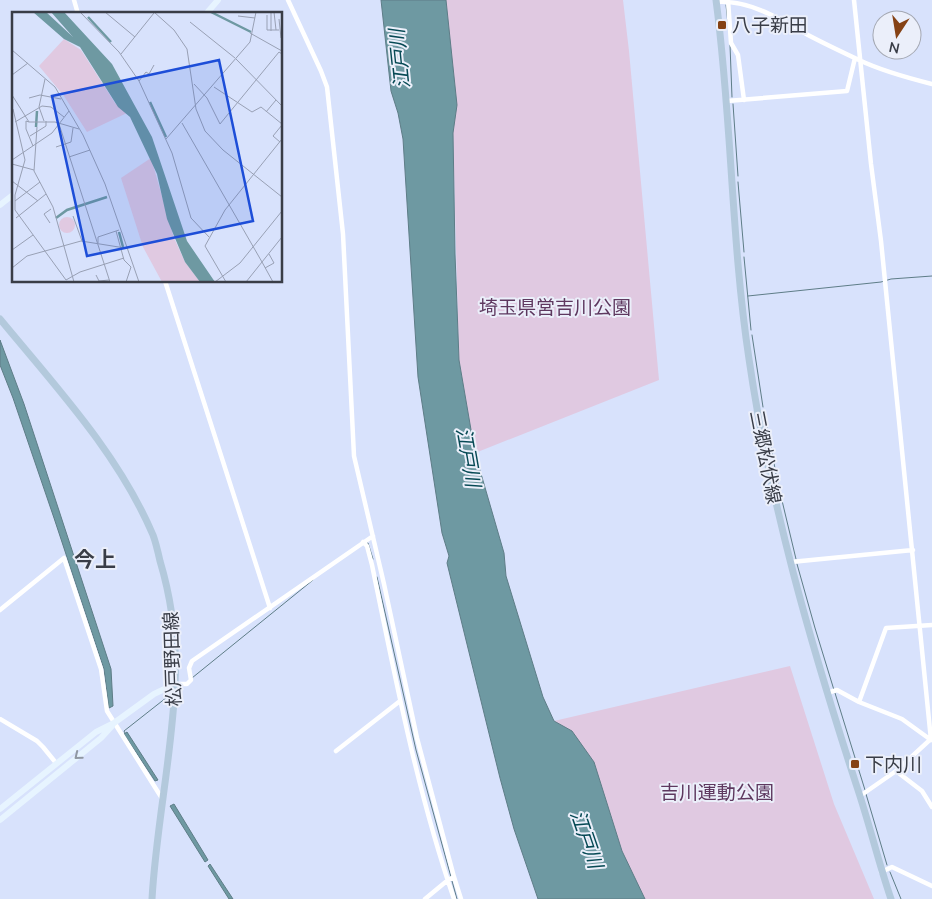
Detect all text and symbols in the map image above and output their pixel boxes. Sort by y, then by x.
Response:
north arrow [872,10,922,60]
inset map [12,12,282,282]
place label: 八子新田 [732,13,808,37]
marker: 八子新田 [716,19,728,31]
water label: 江戸川 [383,26,415,90]
text: N [887,38,901,58]
park label: 埼玉県営吉川公園 [479,295,631,319]
street label: 三郷松伏線 [745,408,787,506]
water label: 江戸川 [451,425,487,491]
district label: 今上 [74,546,116,572]
street label: 松戸野田線 [158,611,186,707]
one-way arrow [75,751,84,760]
place label: 下内川 [865,752,922,776]
marker: 下内川 [849,758,861,770]
park label: 吉川運動公園 [660,780,774,804]
water label: 江戸川 [565,807,609,873]

